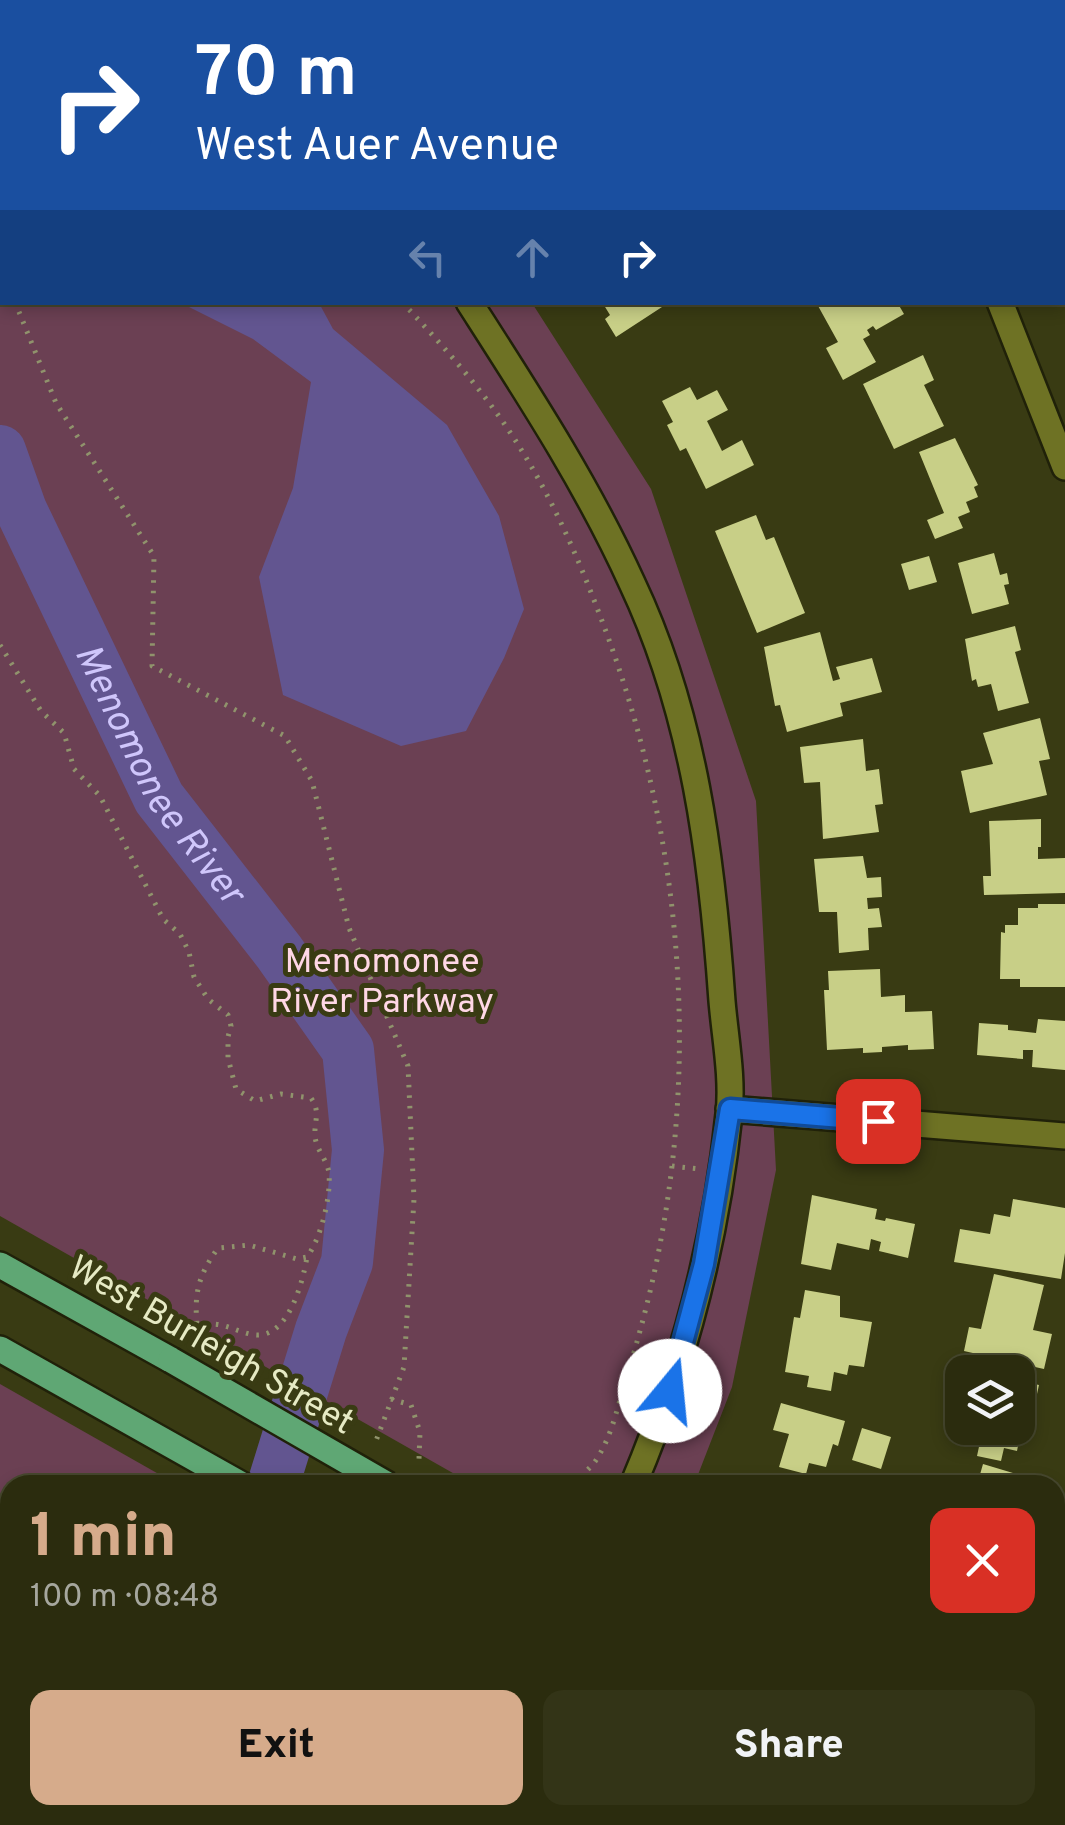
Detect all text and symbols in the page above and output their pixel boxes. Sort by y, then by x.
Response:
text: 70 m [195,32,358,121]
icon: right [30,40,160,170]
text: West Auer Avenue [195,119,559,176]
icon: left [400,230,455,285]
icon: ahead [505,230,560,285]
icon: right [610,230,665,285]
water label: Menomonee River [61,637,256,918]
park label: Menomonee River Parkway [270,941,494,1025]
pin [836,1079,921,1164]
icon: arrive [851,1094,906,1149]
street label: West Burleigh Street [60,1247,361,1446]
position arrow [618,1339,722,1443]
map controls [945,1355,1035,1445]
button: layers [945,1355,1035,1445]
text: 1 min [30,1502,177,1578]
button: close [930,1508,1035,1613]
text: 100 m · 08:48 [30,1578,219,1618]
button: Exit [30,1690,523,1805]
button: Share [543,1690,1035,1805]

